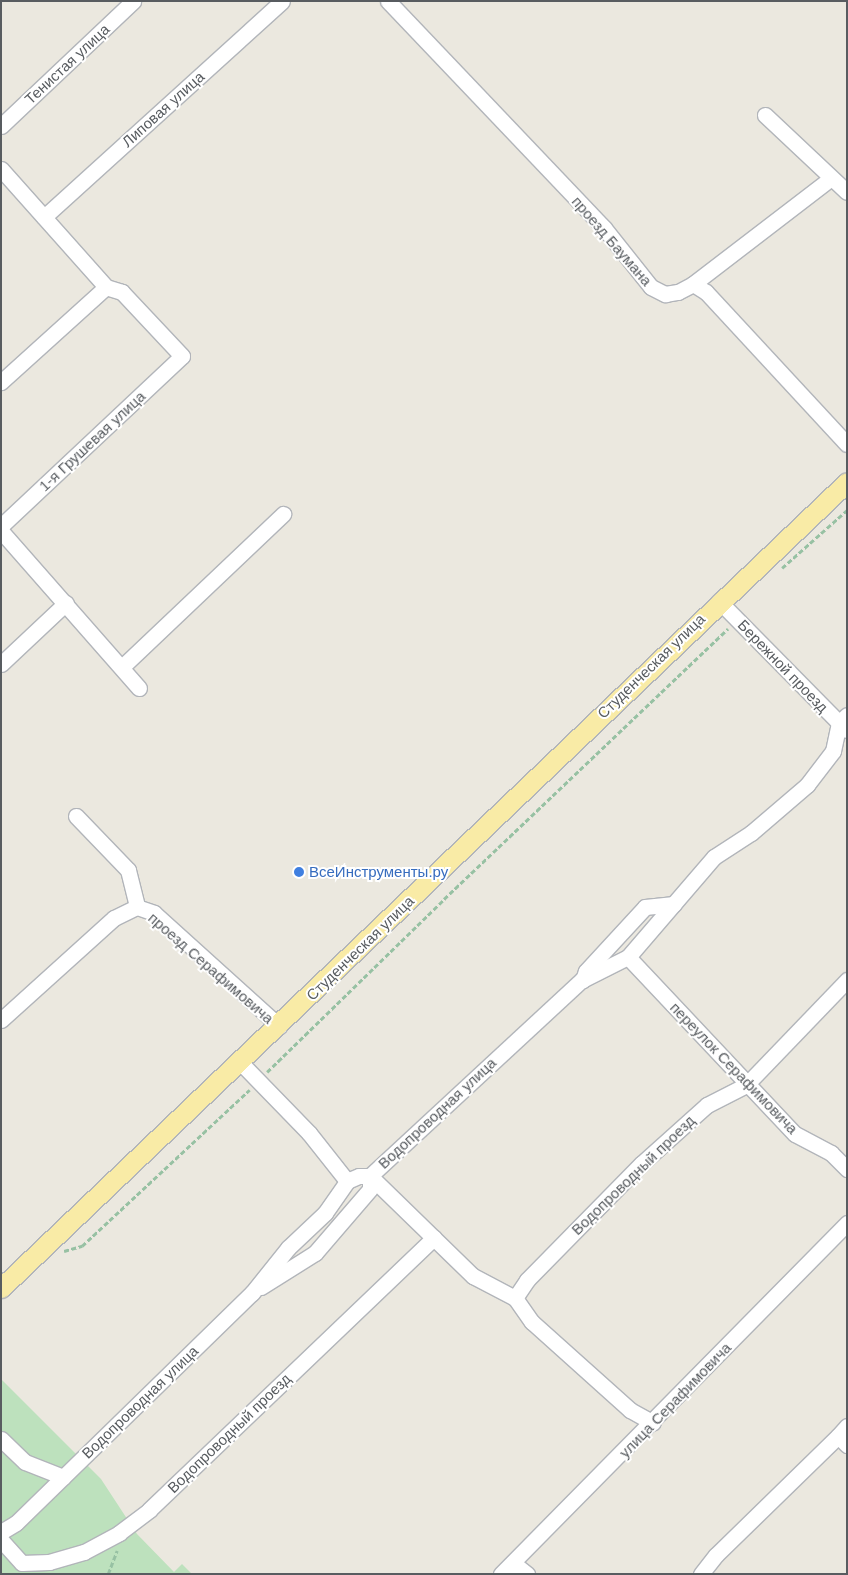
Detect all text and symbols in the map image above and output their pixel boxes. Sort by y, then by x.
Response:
street label: Тенистая улица [21,20,113,108]
street label: Липовая улица [118,67,208,151]
street label: проезд Баумана [568,192,656,290]
street label: 1-я Грушевая улица [35,387,149,495]
street label: Студенческая улица [593,610,709,722]
street label: Бережной проезд [734,616,832,716]
place label: ВсеИнструменты.ру [309,863,448,881]
marker: ВсеИнструменты.ру [293,866,305,878]
street label: Студенческая улица [302,892,418,1004]
street label: проезд Серафимовича [145,909,277,1027]
street label: переулок Серафимовича [666,998,802,1138]
street label: Водопроводная улица [374,1054,500,1172]
street label: Водопроводный проезд [568,1111,698,1239]
street label: улица Серафимовича [615,1339,735,1461]
street label: Водопроводная улица [78,1342,202,1462]
street label: Водопроводный проезд [164,1369,294,1497]

